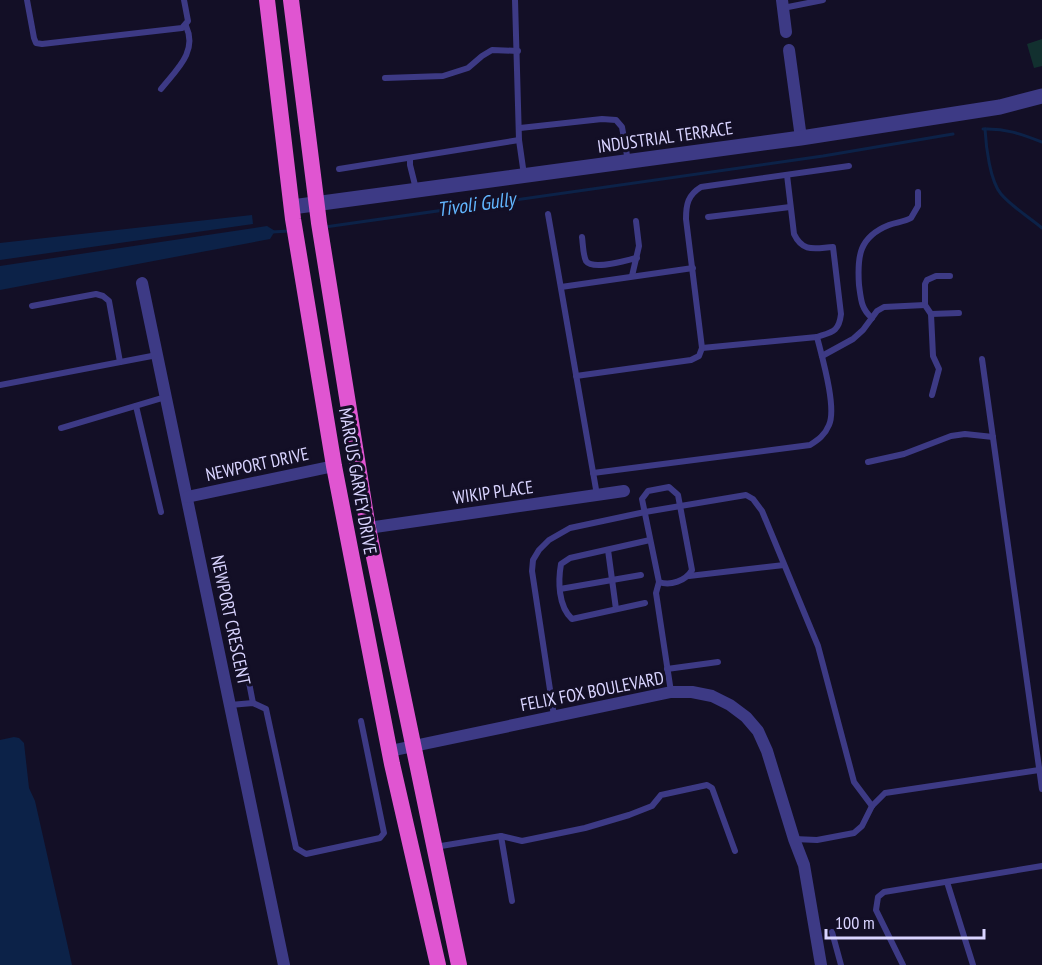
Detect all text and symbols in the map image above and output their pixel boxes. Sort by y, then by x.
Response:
street label: INDUSTRIAL TERRACE [596,116,734,158]
water label: Tivoli Gully [435,185,519,222]
street label: MARCUS GARVEY DRIVE [334,406,382,556]
street label: NEWPORT DRIVE [203,442,311,486]
street label: WIKIP PLACE [452,475,534,509]
street label: NEWPORT CRESCENT [206,553,256,687]
street label: FELIX FOX BOULEVARD [518,666,666,716]
scale bar [826,902,984,940]
text: 100 m [835,911,875,934]

